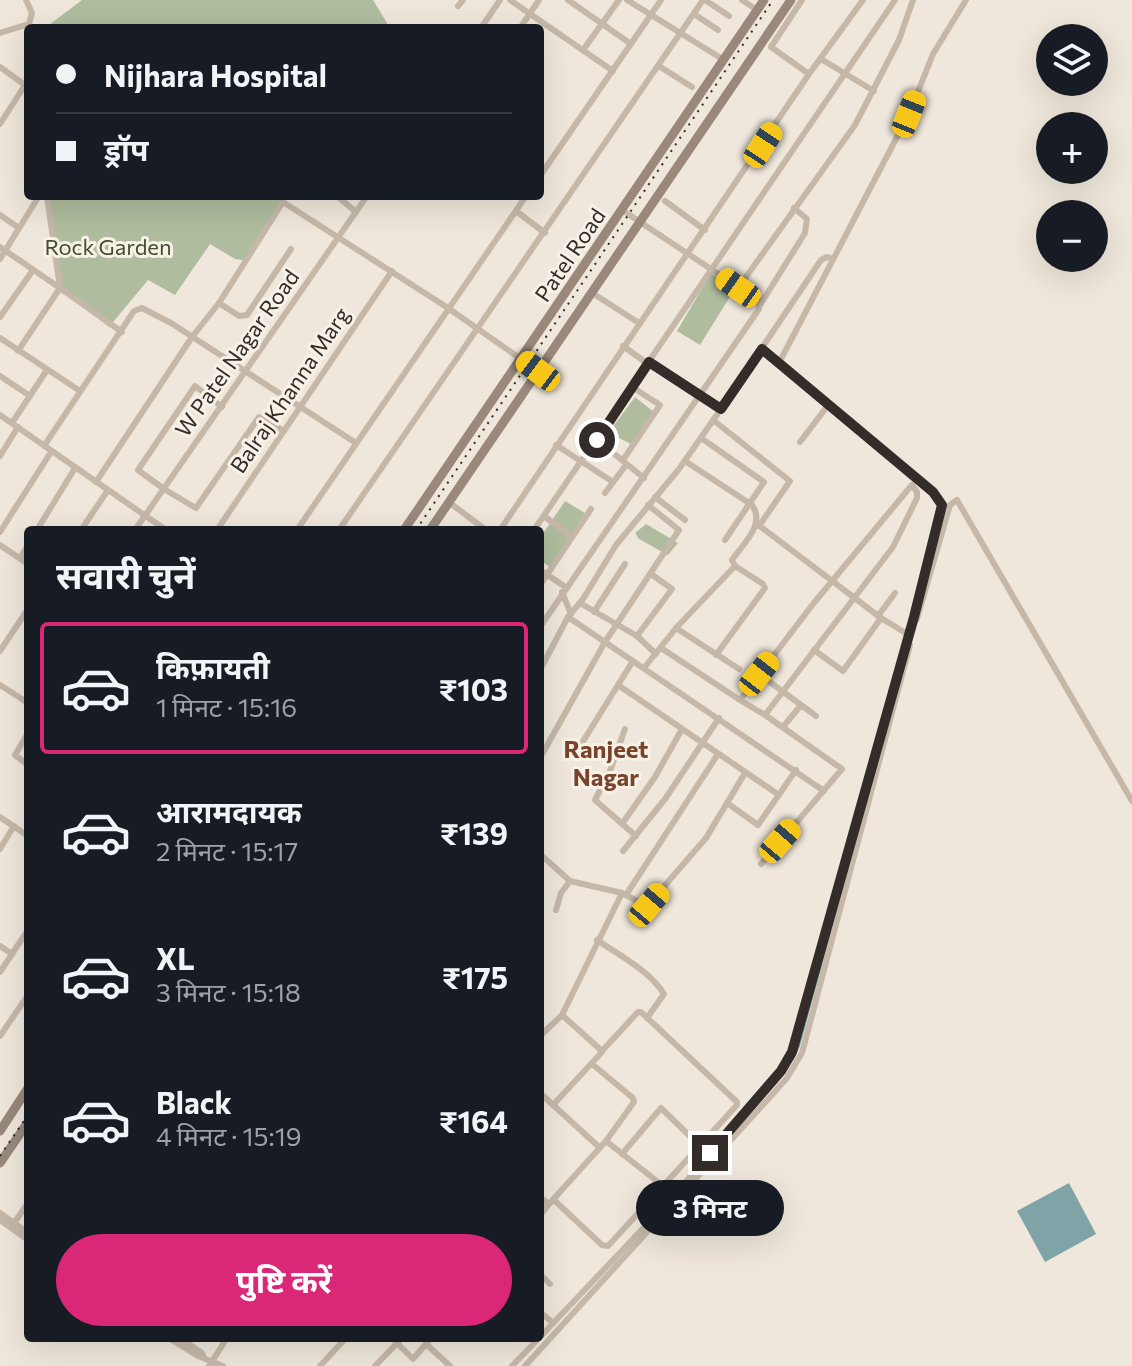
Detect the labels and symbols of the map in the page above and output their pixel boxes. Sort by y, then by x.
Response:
car [889,87,929,141]
car [740,118,786,172]
street label: Patel Road [528,203,611,307]
park label: Rock Garden [44,233,172,260]
street label: W Patel Nagar Road [169,264,304,442]
car [711,264,765,312]
street label: Balraj Khanna Marg [224,302,355,478]
car [512,347,564,395]
route start [579,422,615,458]
car [735,648,783,700]
district label: Ranjeet Nagar [564,734,648,791]
car [755,815,805,867]
car [624,879,674,931]
route end [692,1135,728,1171]
callout: 3 मिनट [636,1181,784,1237]

